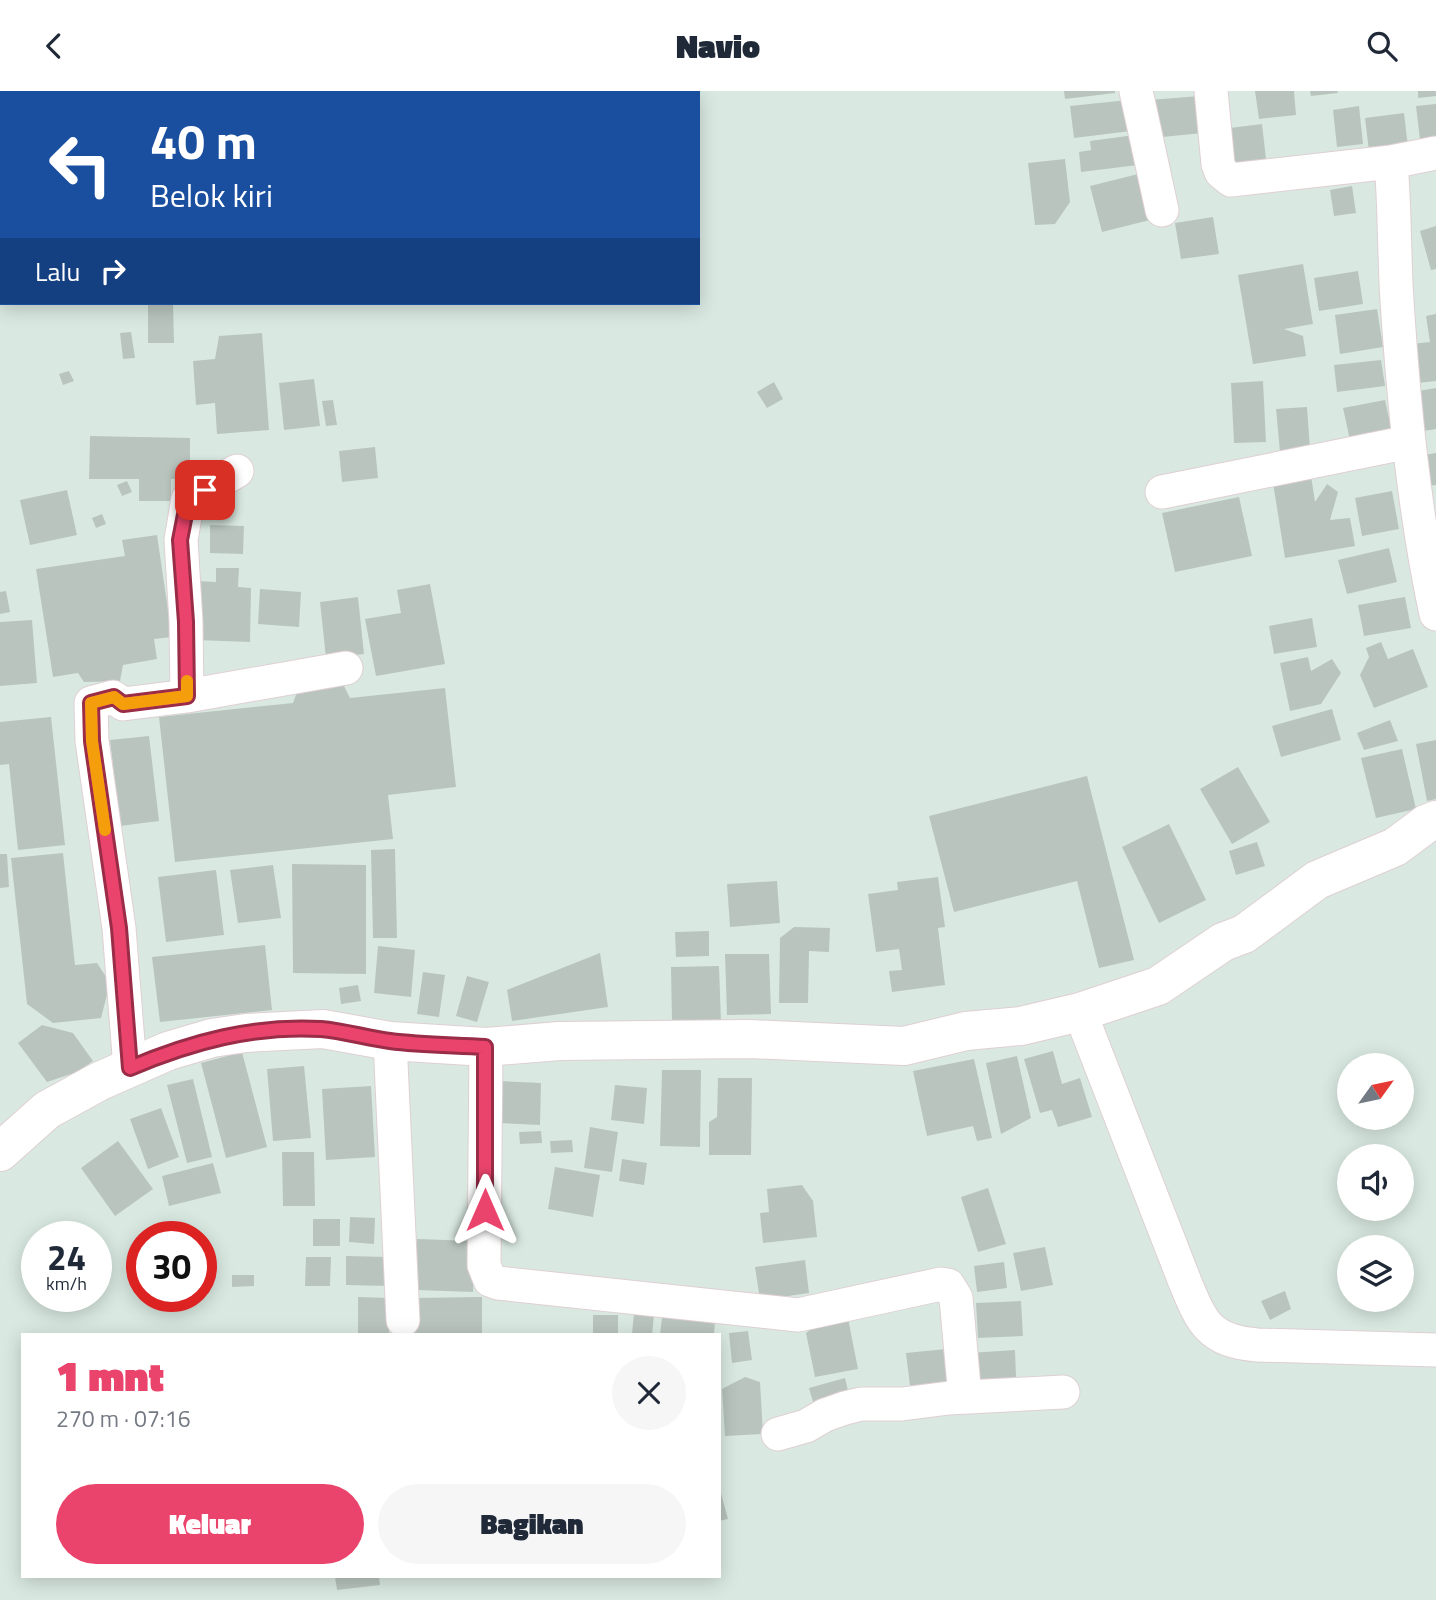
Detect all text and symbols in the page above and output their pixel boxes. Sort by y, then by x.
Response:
text: Navio [676,22,760,70]
icon: back [35,27,73,65]
icon: search [1363,27,1401,65]
text: 40 m [150,103,257,178]
icon: left [35,119,126,210]
text: Belok kiri [150,171,273,219]
text: Lalu [35,252,80,291]
icon: right [94,252,132,290]
pin [175,460,235,520]
icon: arrive [186,471,224,509]
north arrow [1337,1053,1414,1131]
map controls [1337,1053,1414,1312]
button: sound [1337,1144,1414,1221]
position arrow [448,1173,522,1247]
speed limit sign: 30 [126,1221,217,1312]
text: 24 [47,1230,86,1284]
button: layers [1337,1235,1414,1312]
text: km/h [46,1270,87,1297]
text: 1 mnt [56,1343,164,1407]
button: close [612,1356,686,1430]
text: 270 m · 07:16 [56,1401,191,1436]
button: Keluar [56,1484,364,1564]
button: Bagikan [378,1484,686,1564]

